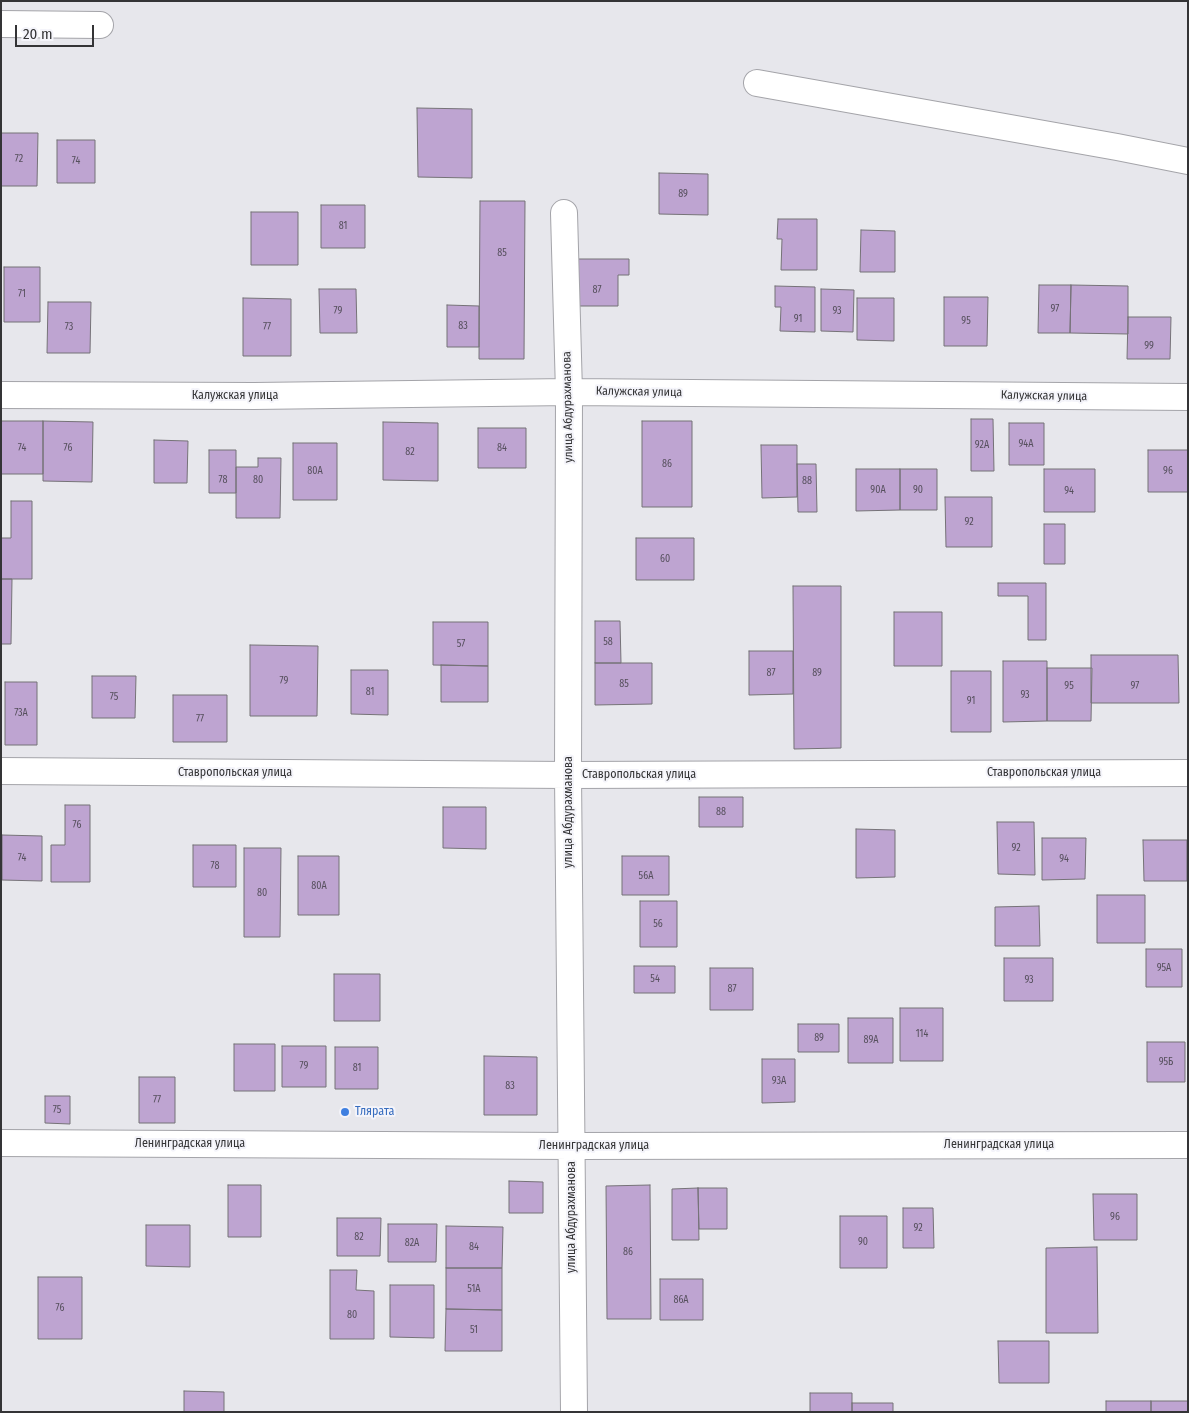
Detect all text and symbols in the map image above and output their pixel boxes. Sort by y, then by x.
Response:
scale bar [18,15,96,47]
text: 20 m [23,25,53,43]
house number: 72 [15,153,23,165]
house number: 74 [72,155,80,167]
house number: 89 [678,188,688,200]
house number: 81 [339,220,347,232]
house number: 85 [497,247,507,259]
house number: 87 [593,284,601,296]
house number: 71 [18,288,26,300]
house number: 97 [1051,303,1059,315]
house number: 79 [334,305,342,317]
house number: 93 [832,305,842,317]
house number: 91 [794,313,802,325]
house number: 95 [961,315,971,327]
house number: 83 [458,320,468,332]
house number: 73 [65,321,73,333]
house number: 77 [263,321,271,333]
house number: 99 [1144,340,1154,352]
street label: улица Абдурахманова [560,351,576,463]
street label: Калужская улица [596,384,682,400]
street label: Калужская улица [1001,388,1087,404]
street label: Калужская улица [192,389,278,403]
house number: 94А [1019,438,1033,450]
house number: 92А [975,439,989,451]
house number: 74 [18,442,26,454]
house number: 76 [64,442,72,454]
house number: 84 [497,442,507,454]
house number: 82 [405,446,415,458]
house number: 86 [662,458,672,470]
house number: 80А [307,465,323,477]
house number: 96 [1163,465,1173,477]
house number: 78 [219,474,227,486]
house number: 80 [253,474,263,486]
house number: 88 [802,475,812,487]
house number: 90А [870,484,886,496]
house number: 90 [913,484,923,496]
house number: 94 [1064,485,1074,497]
house number: 92 [964,516,974,528]
house number: 60 [660,553,670,565]
house number: 58 [603,636,613,648]
house number: 57 [457,638,465,650]
house number: 87 [767,667,775,679]
house number: 89 [812,667,822,679]
house number: 79 [280,675,288,687]
house number: 85 [619,678,629,690]
house number: 95 [1064,680,1074,692]
house number: 97 [1131,680,1139,692]
house number: 81 [366,686,374,698]
house number: 93 [1020,689,1030,701]
house number: 75 [110,691,118,703]
house number: 91 [967,695,975,707]
house number: 73А [14,707,28,719]
house number: 77 [196,713,204,725]
street label: улица Абдурахманова [562,756,576,868]
street label: Ставропольская улица [178,766,292,780]
street label: Ставропольская улица [987,766,1101,780]
street label: Ставропольская улица [582,768,696,782]
house number: 88 [716,806,726,818]
house number: 76 [73,819,81,831]
house number: 92 [1011,842,1021,854]
house number: 74 [18,852,26,864]
house number: 94 [1059,853,1069,865]
house number: 78 [211,860,219,872]
house number: 56А [639,870,653,882]
house number: 80А [311,880,327,892]
house number: 80 [257,887,267,899]
house number: 56 [653,918,663,930]
house number: 95А [1157,962,1171,974]
house number: 54 [650,973,660,985]
house number: 93 [1024,974,1034,986]
house number: 87 [728,983,736,995]
house number: 114 [916,1028,928,1040]
house number: 89 [814,1032,824,1044]
house number: 89А [864,1034,878,1046]
house number: 95Б [1159,1056,1173,1068]
house number: 79 [300,1060,308,1072]
house number: 81 [353,1062,361,1074]
house number: 93А [772,1075,786,1087]
house number: 83 [505,1080,515,1092]
house number: 77 [153,1094,161,1106]
house number: 75 [53,1104,61,1116]
place label: Тлярата [355,1105,394,1119]
marker: Тлярата [339,1106,351,1118]
street label: Ленинградская улица [135,1137,245,1151]
street label: Ленинградская улица [944,1138,1054,1152]
street label: Ленинградская улица [539,1139,649,1153]
street label: улица Абдурахманова [565,1161,579,1273]
house number: 96 [1110,1211,1120,1223]
house number: 92 [913,1222,923,1234]
house number: 82 [354,1231,364,1243]
house number: 90 [858,1236,868,1248]
house number: 82А [405,1237,419,1249]
house number: 84 [469,1241,479,1253]
house number: 86 [623,1246,633,1258]
house number: 51А [467,1283,481,1295]
house number: 86А [673,1294,689,1306]
house number: 76 [56,1302,64,1314]
house number: 80 [347,1309,357,1321]
house number: 51 [470,1324,478,1336]

